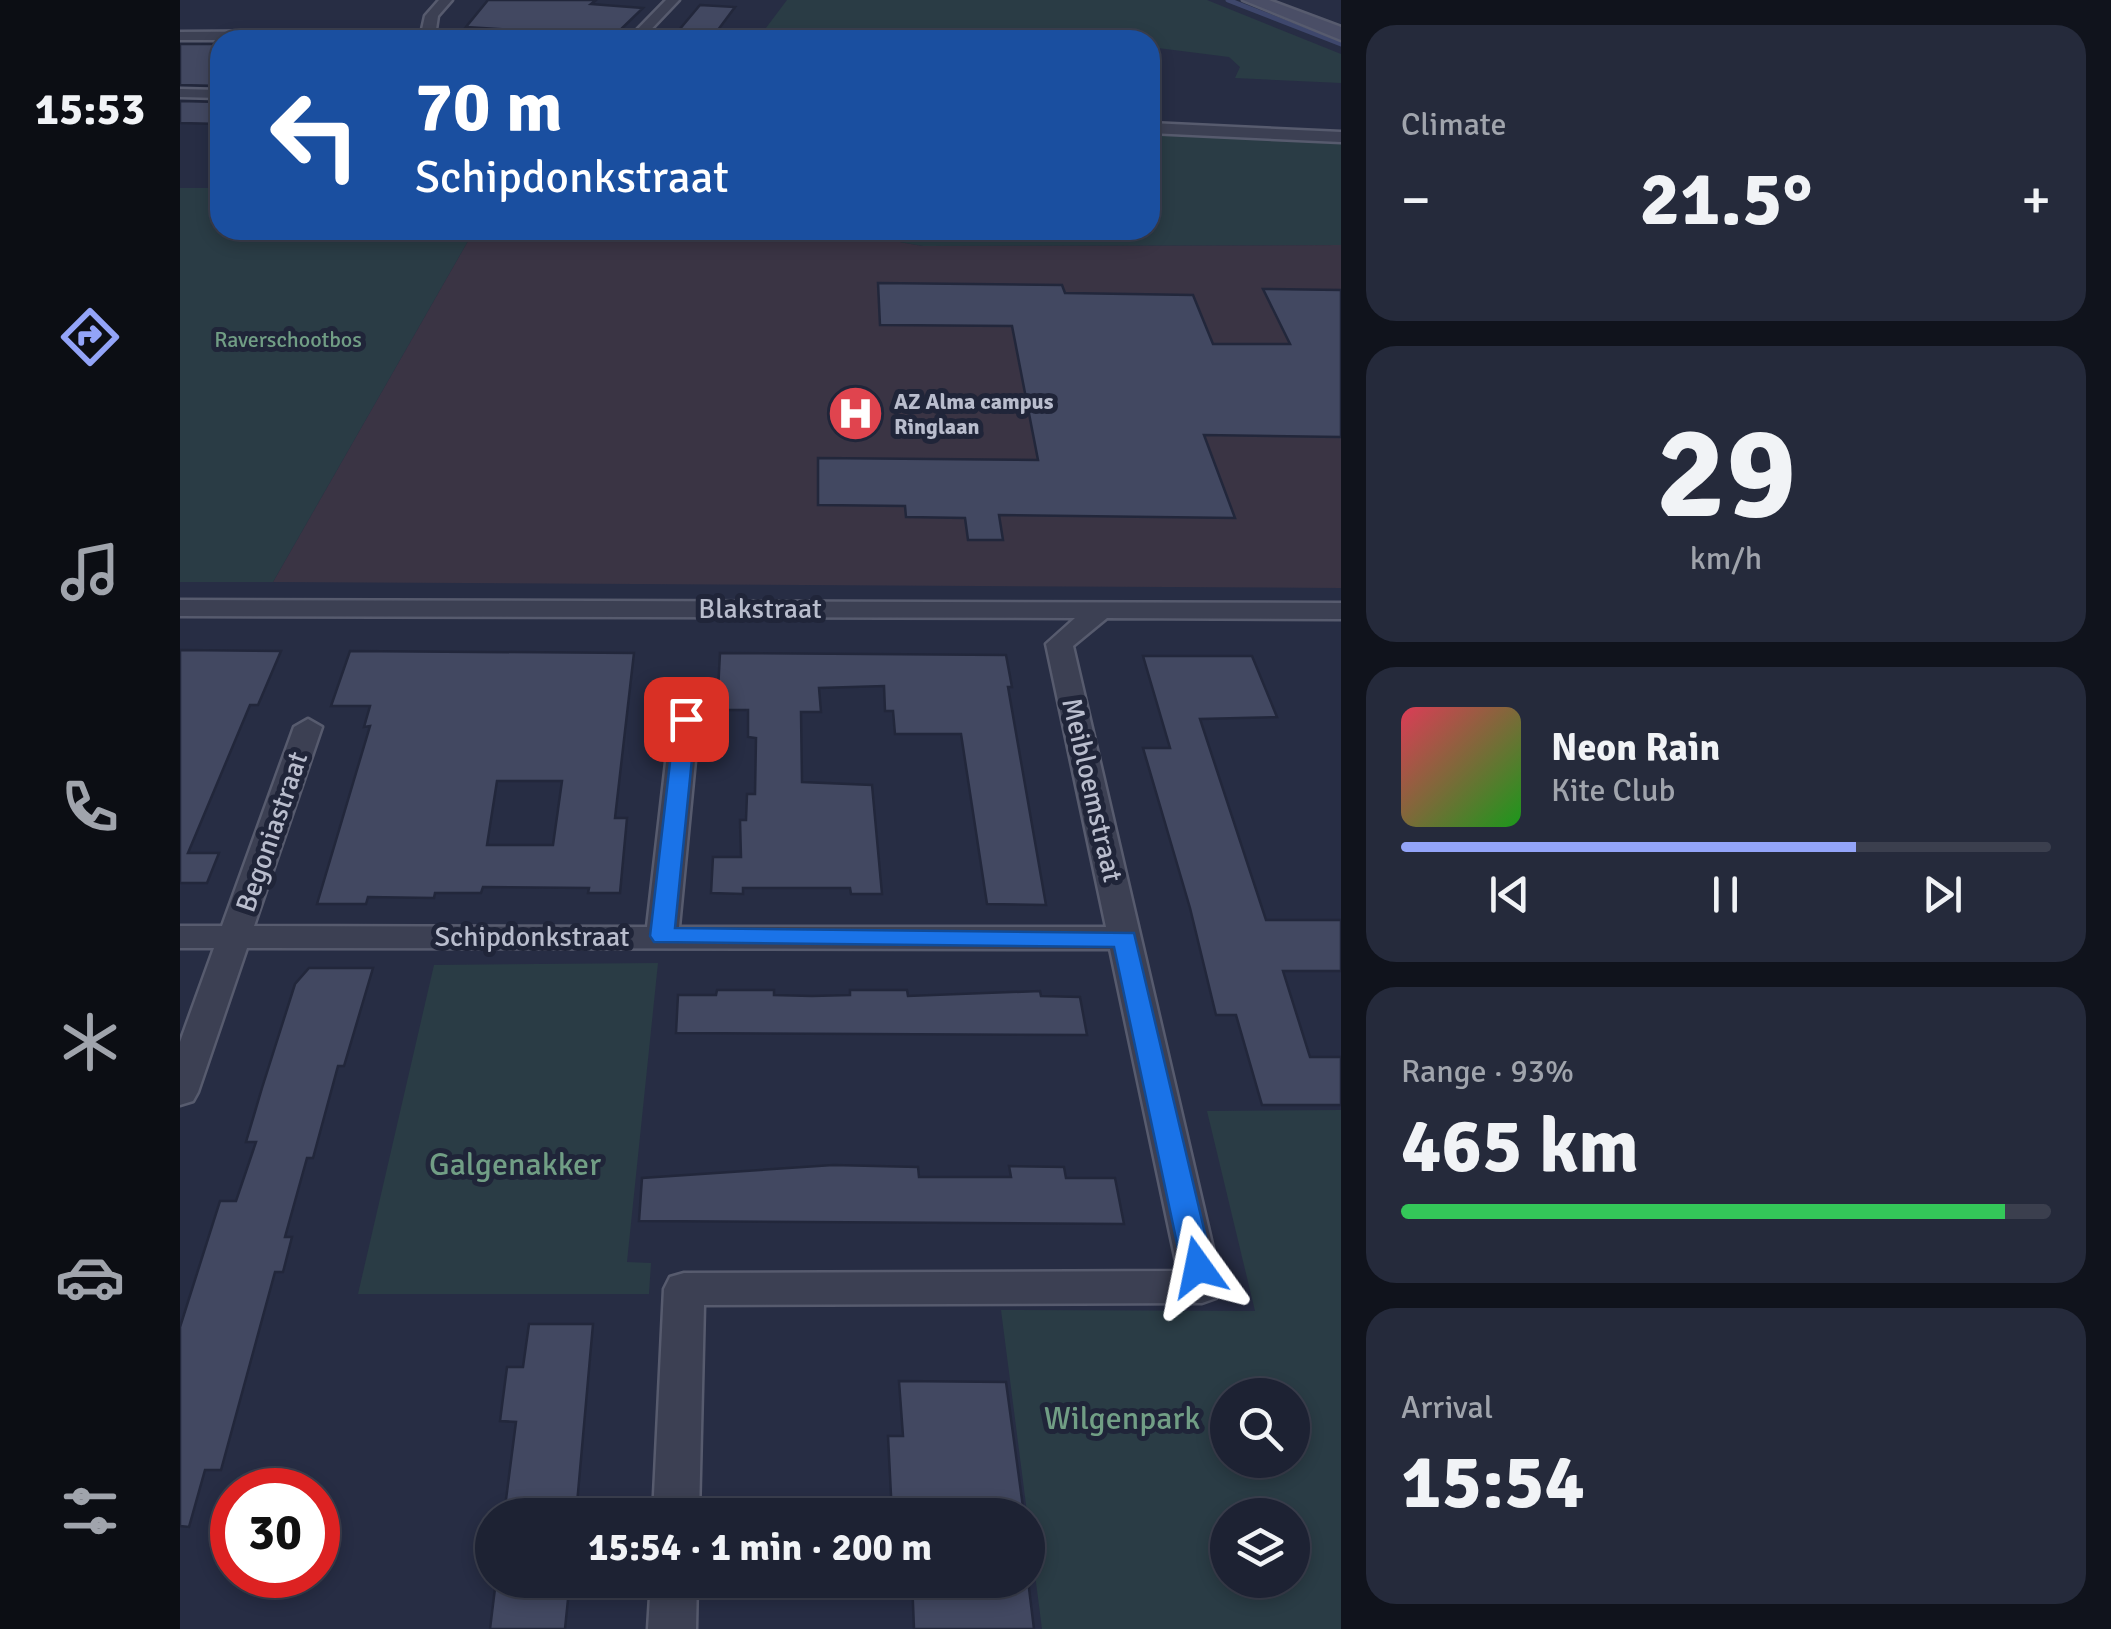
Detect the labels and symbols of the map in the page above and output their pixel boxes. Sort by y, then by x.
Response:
park label: Raverschootbos [214,326,362,353]
hospital icon: AZ Alma campus Ringlaan [825,384,885,444]
place label: AZ Alma campus Ringlaan [894,388,1054,440]
street label: Blakstraat [698,592,822,626]
pin [644,677,729,762]
street label: Meibloemstraat [1054,695,1130,886]
street label: Begoniastraat [229,747,315,917]
street label: Schipdonkstraat [434,920,630,954]
park label: Galgenakker [429,1145,601,1184]
position arrow [1146,1215,1250,1319]
park label: Wilgenpark [1044,1399,1200,1438]
speed limit sign: 30 [210,1468,340,1598]

